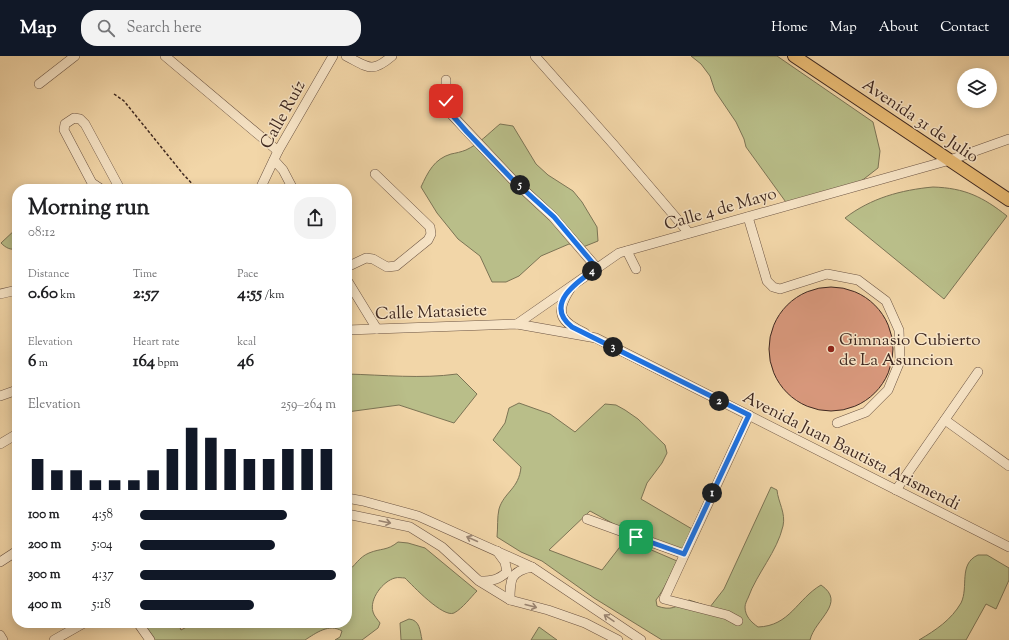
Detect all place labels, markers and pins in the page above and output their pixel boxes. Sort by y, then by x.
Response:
pin [429,84,463,118]
pin: 5 [510,175,530,195]
pin: 4 [582,261,602,281]
place label: Gimnasio Cubierto de La Asuncion [839,329,981,373]
pin: 3 [603,337,623,357]
marker: Gimnasio Cubierto de La Asuncion [826,344,836,354]
pin: 2 [709,391,729,411]
pin: 1 [702,483,722,503]
pin [619,520,653,554]

